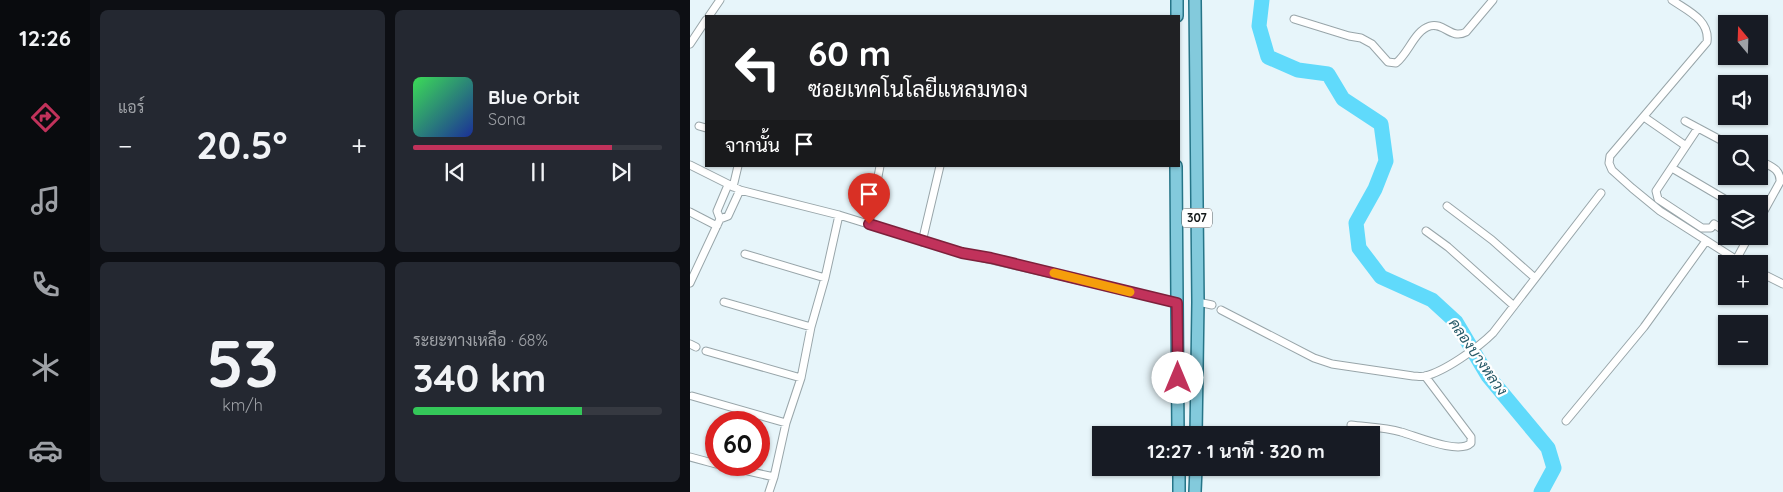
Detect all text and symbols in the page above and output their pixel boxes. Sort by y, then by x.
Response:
north arrow [1718,15,1768,65]
map controls [1718,15,1768,365]
text: 12:26 [19,24,71,52]
text: 60 m [808,31,891,75]
icon: left [725,35,790,100]
text: ซอยเทคโนโลยีแหลมทอง [808,75,1028,103]
button: sound [1718,75,1768,125]
text: Blue Orbit [488,85,580,109]
text: แอร์ [118,97,144,117]
icon: directions [28,100,63,135]
text: Sona [488,109,526,129]
text: 20.5° [196,121,288,169]
text: − [118,128,133,163]
text: + [351,128,367,163]
icon: arrive [790,130,818,158]
text: จากนั้น [725,133,780,157]
button: search [1718,135,1768,185]
icon: previous [441,158,469,186]
icon: pause [524,158,552,186]
icon: next [607,158,635,186]
pin [848,173,890,224]
icon: arrive [855,180,883,208]
icon: music [28,183,63,218]
button: layers [1718,195,1768,245]
road number: 307 [1182,208,1212,228]
button: + [1718,255,1768,305]
icon: phone [28,267,63,302]
water label: คลองบางหลวง [1445,314,1512,399]
button: − [1718,315,1768,365]
text: 53 [206,322,279,403]
text: ระยะทางเหลือ · 68% [413,330,548,350]
icon: climate [28,350,63,385]
position arrow [1151,351,1203,403]
text: 340 km [413,354,546,402]
text: km/h [222,395,263,415]
speed limit sign: 60 [705,411,770,476]
icon: car [28,433,63,468]
text: 12:27 · 1 นาที · 320 m [1147,439,1325,463]

